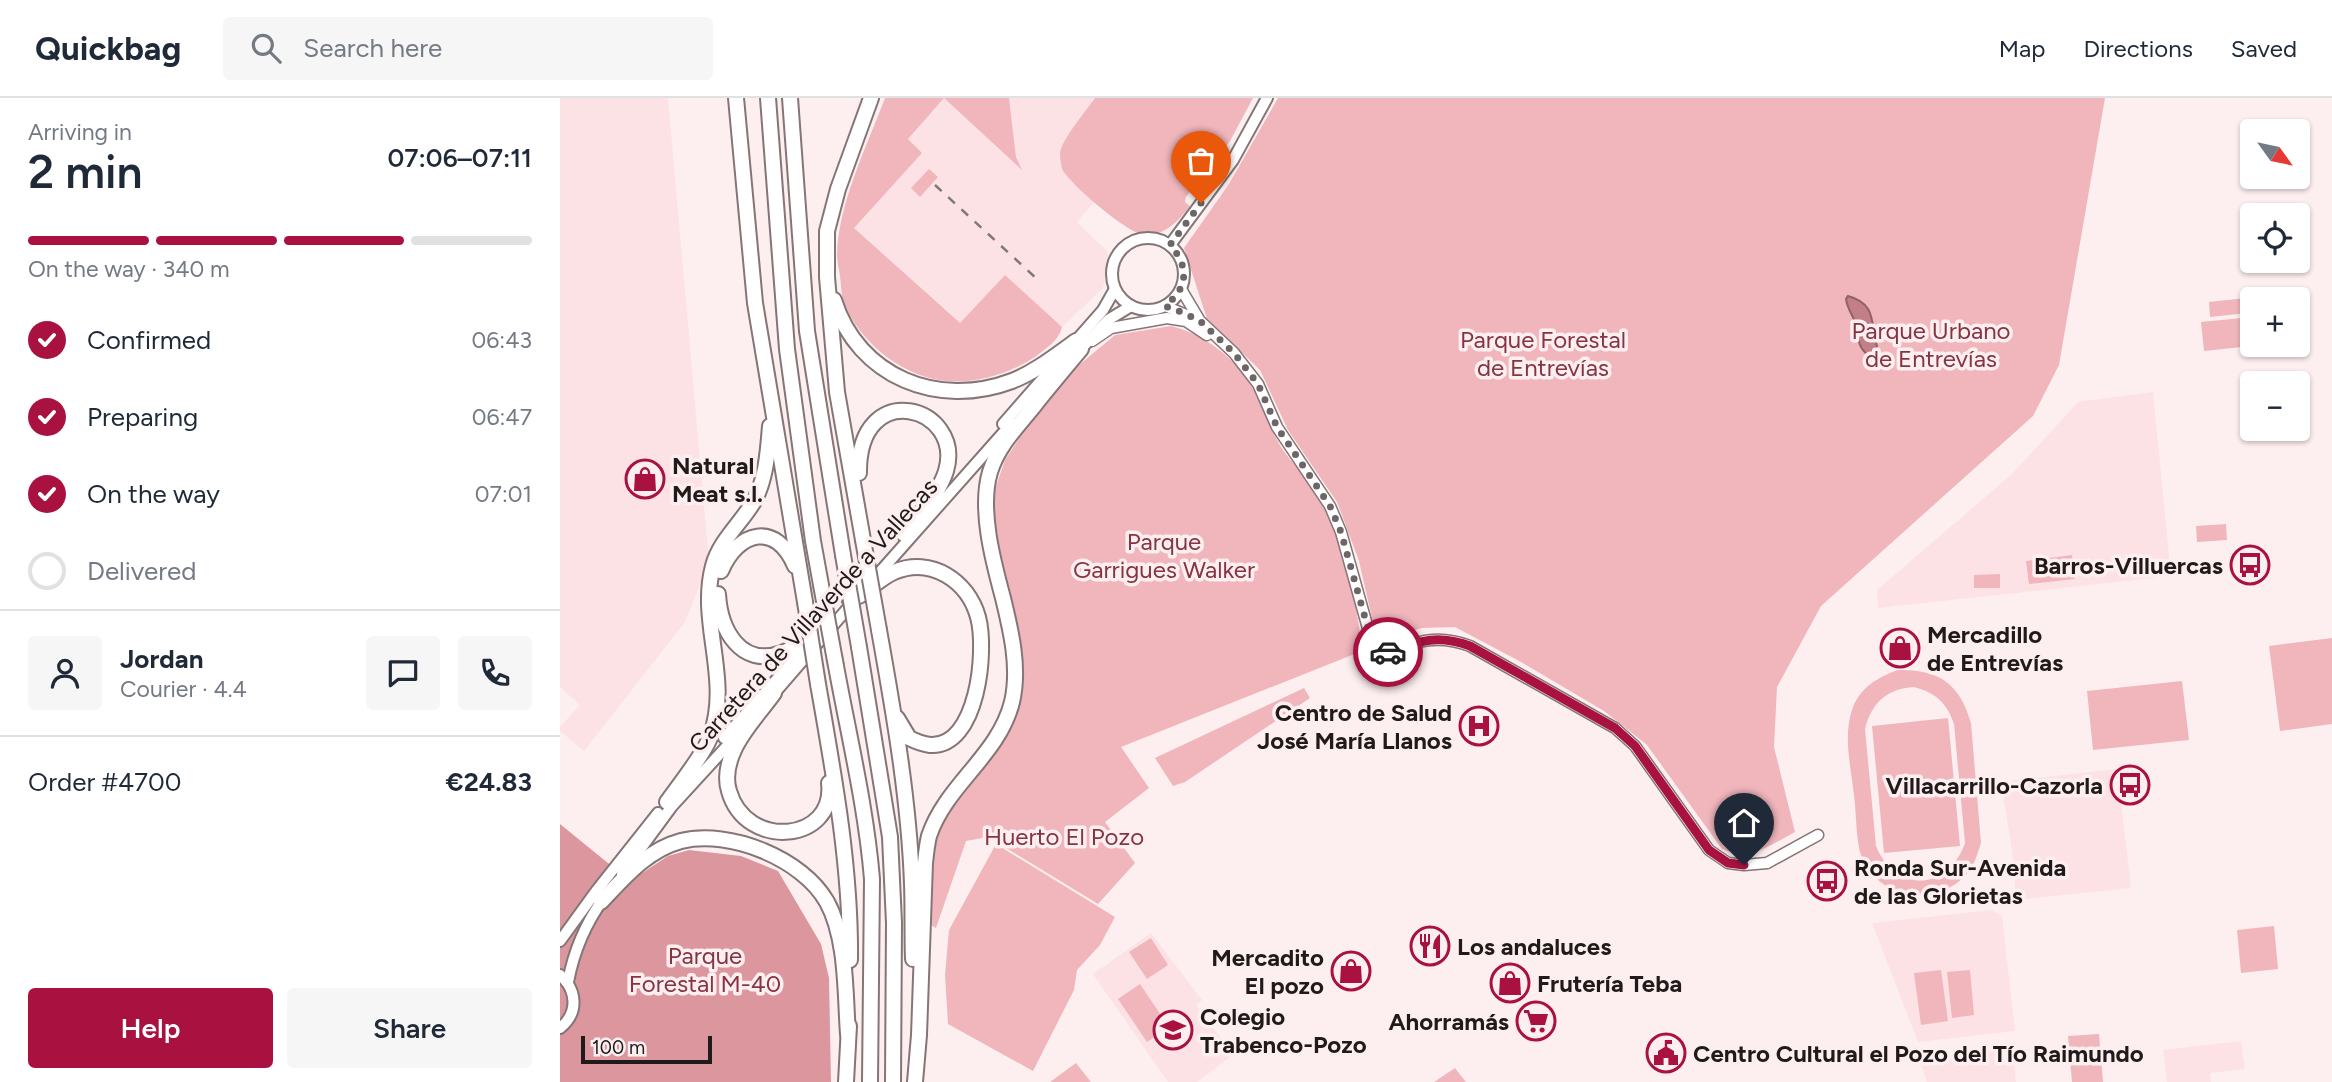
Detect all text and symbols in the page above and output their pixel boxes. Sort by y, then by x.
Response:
search box [223,17,713,80]
text: Quickbag [35,29,181,68]
icon: search [247,29,285,67]
text: Search here [303,32,442,64]
text: Map [1999,34,2045,63]
text: Directions [2083,34,2193,63]
text: Saved [2231,34,2297,63]
text: Arriving in [28,118,132,146]
north arrow [2240,119,2310,189]
map controls [2240,119,2310,441]
pin [1171,131,1231,203]
text: 07:06–07:11 [388,142,532,174]
icon: bag [1182,142,1220,180]
text: 2 min [28,144,143,200]
button: locate [2240,203,2310,273]
text: On the way · 340 m [28,255,230,283]
button: + [2240,287,2310,357]
park label: Parque Urbano de Entrevías [1852,316,2011,373]
icon: check [28,321,66,359]
text: Confirmed [87,324,211,356]
park label: Parque Forestal de Entrevías [1460,325,1626,382]
text: 06:43 [472,326,532,354]
button: − [2240,371,2310,441]
icon: check [28,398,66,436]
text: Preparing [87,401,198,433]
text: 06:47 [472,403,532,431]
place label: Natural Meat s.l. [672,451,763,508]
shop icon: Natural Meat s.l. [624,458,666,500]
street label: Carretera de Villaverde a Vallecas [682,472,944,758]
icon: check [28,475,66,513]
text: On the way [87,478,220,510]
text: 07:01 [475,480,532,508]
park label: Parque Garrigues Walker [1073,527,1255,584]
bus stop icon: Barros-Villuercas [2229,544,2271,586]
place label: Barros-Villuercas [2034,551,2223,580]
text: Delivered [87,555,196,587]
courier [1353,617,1423,687]
place label: Mercadillo de Entrevías [1927,620,2063,677]
shop icon: Mercadillo de Entrevías [1879,627,1921,669]
icon: car [1369,633,1407,671]
button: person [28,636,102,710]
button: chat [366,636,440,710]
button: phone [458,636,532,710]
text: Jordan [120,643,203,675]
text: Courier · 4.4 [120,675,247,703]
place label: Centro de Salud José María Llanos [1257,698,1452,755]
hospital icon: Centro de Salud José María Llanos [1458,705,1500,747]
bus stop icon: Villacarrillo-Cazorla [2109,764,2151,806]
text: Order #4700 [28,766,181,798]
text: €24.83 [446,766,532,798]
place label: Villacarrillo-Cazorla [1886,771,2103,800]
pin [1714,793,1774,865]
icon: home [1725,804,1763,842]
park label: Huerto El Pozo [984,822,1144,851]
place label: Ronda Sur-Avenida de las Glorietas [1854,853,2066,910]
bus stop icon: Ronda Sur-Avenida de las Glorietas [1806,860,1848,902]
restaurant icon: Los andaluces [1409,925,1451,967]
place label: Los andaluces [1457,932,1611,961]
park label: Parque Forestal M-40 [629,941,781,998]
place label: Mercadito El pozo [1211,943,1324,1000]
shop icon: Mercadito El pozo [1330,950,1372,992]
shop icon: Frutería Teba [1489,962,1531,1004]
place label: Frutería Teba [1537,969,1682,998]
button: Help [28,988,273,1068]
button: Share [287,988,532,1068]
supermarket icon: Ahorramás [1515,1000,1557,1042]
place label: Colegio Trabenco-Pozo [1200,1002,1367,1059]
place label: Ahorramás [1388,1007,1509,1036]
school or university icon: Colegio Trabenco-Pozo [1152,1009,1194,1051]
public building icon: Centro Cultural el Pozo del Tío Raimundo [1645,1032,1687,1074]
scale bar [581,1033,712,1065]
text: 100 m [592,1036,645,1059]
place label: Centro Cultural el Pozo del Tío Raimundo [1693,1039,2144,1068]

